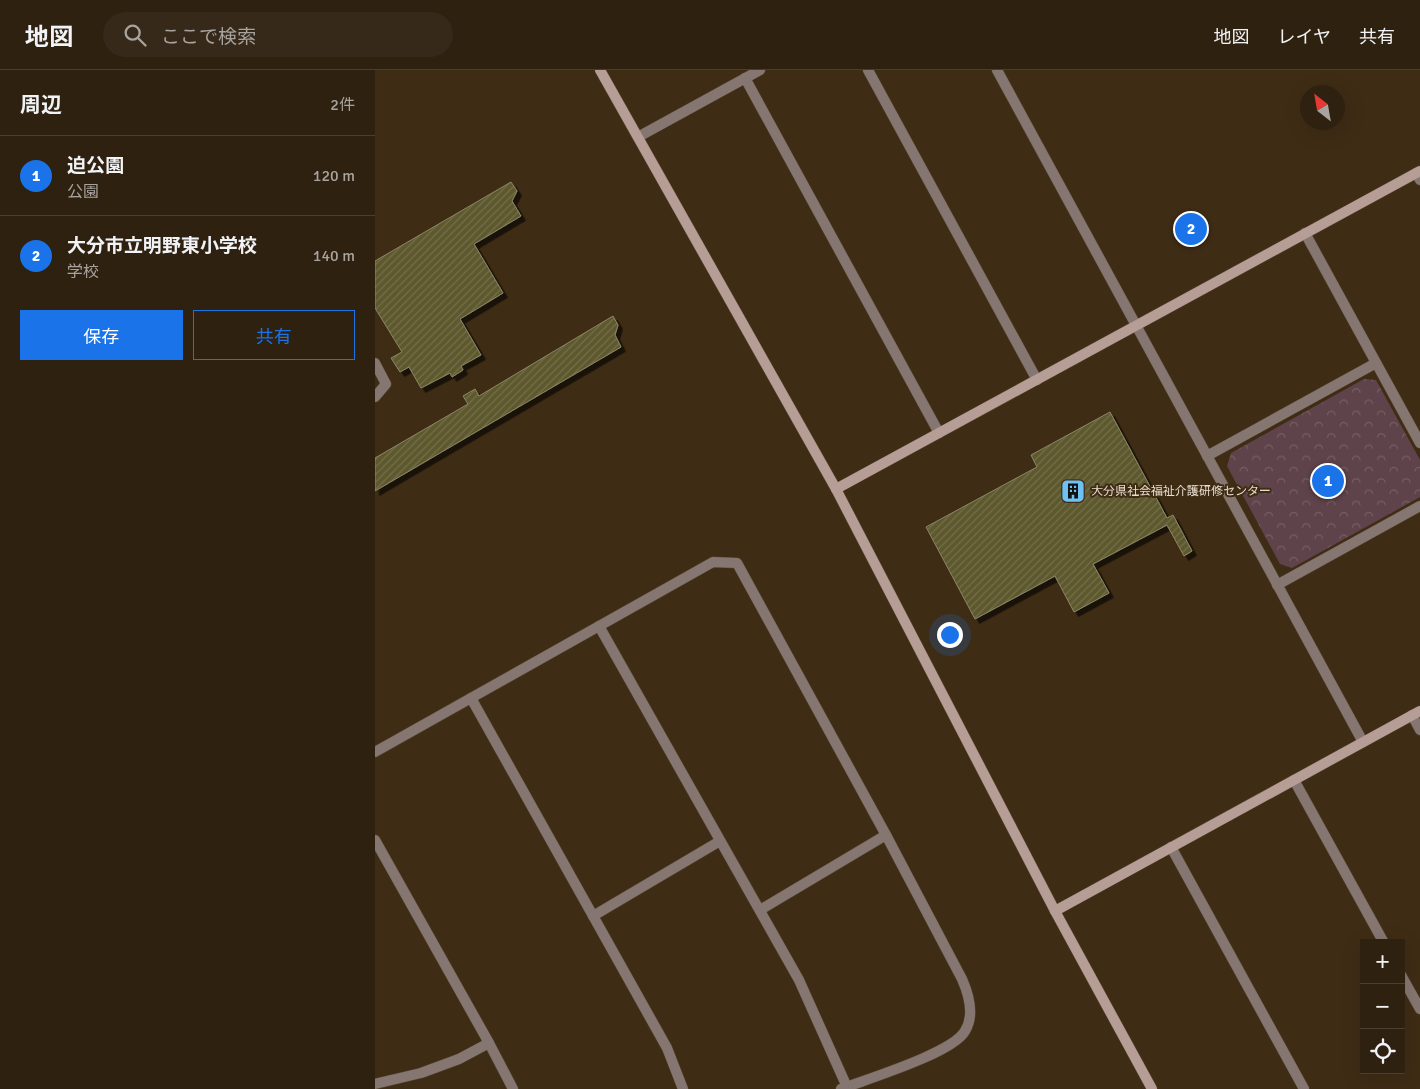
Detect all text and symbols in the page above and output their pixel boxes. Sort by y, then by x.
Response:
search box [103,12,453,57]
icon: search [121,21,149,49]
text: 地図 [25,22,73,52]
text: ここで検索 [161,25,256,49]
text: 地図 [1214,26,1250,48]
text: レイヤ [1278,26,1331,48]
text: 共有 [1359,26,1395,48]
north arrow [1300,85,1345,130]
text: 周辺 [20,92,62,118]
text: 2件 [330,95,355,115]
text: 迫公園 [67,154,124,178]
text: 1 [32,166,40,186]
text: 120 m [313,166,355,186]
text: 公園 [67,182,99,202]
pin: 2 [1175,210,1207,248]
text: 大分市立明野東小学校 [67,234,257,258]
text: 2 [32,246,40,266]
text: 140 m [313,246,355,266]
text: 学校 [67,262,99,282]
button: 保存 [20,310,183,360]
button: 共有 [193,310,355,360]
pin: 1 [1312,462,1344,500]
building icon: 大分県社会福祉介護研修センター [1060,478,1086,504]
place label: 大分県社会福祉介護研修センター [1091,484,1271,499]
your location [937,622,963,648]
map controls [1360,939,1405,1074]
button: + [1360,939,1405,984]
button: − [1360,984,1405,1029]
button: locate [1360,1029,1405,1074]

